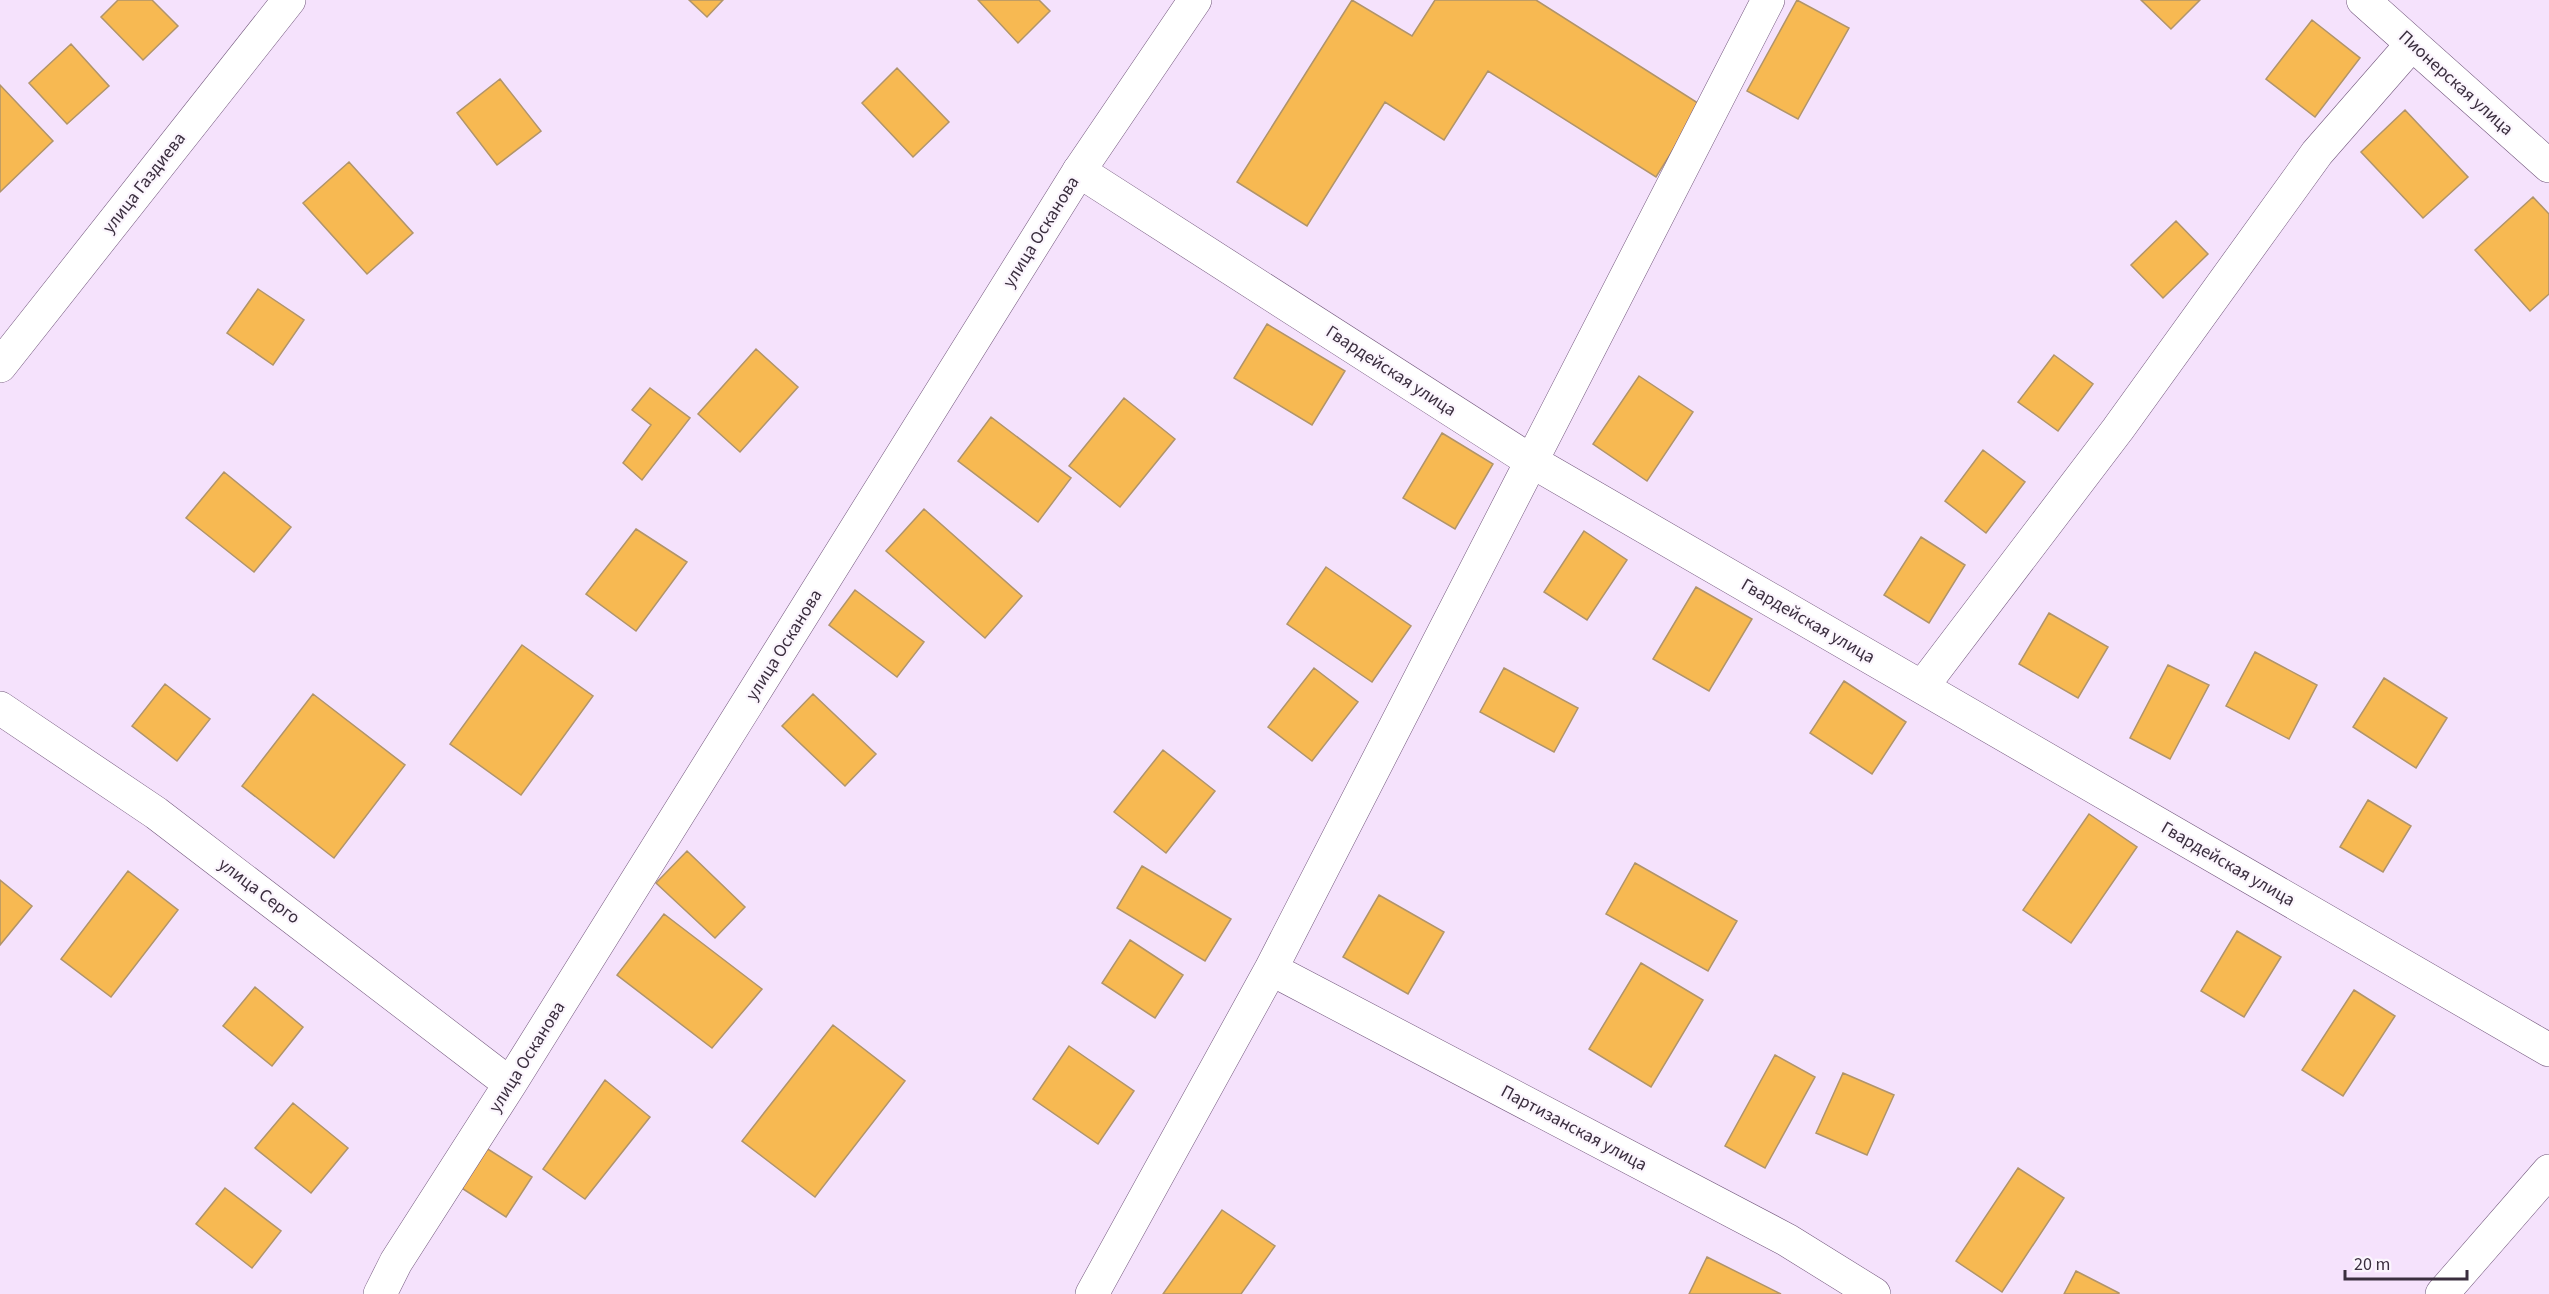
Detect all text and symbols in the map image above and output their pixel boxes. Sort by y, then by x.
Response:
street label: Пионерская улица [2393,25,2519,141]
street label: улица Газдиева [97,127,191,239]
street label: улица Осканова [997,172,1085,292]
street label: Гвардейская улица [1321,319,1461,423]
street label: Гвардейская улица [1736,572,1880,670]
street label: улица Осканова [740,585,828,705]
street label: Гвардейская улица [2156,815,2300,913]
street label: улица Серго [213,852,305,930]
street label: улица Осканова [483,997,571,1117]
street label: Партизанская улица [1496,1079,1652,1177]
scale bar [2345,1243,2466,1281]
text: 20 m [2354,1252,2390,1277]

